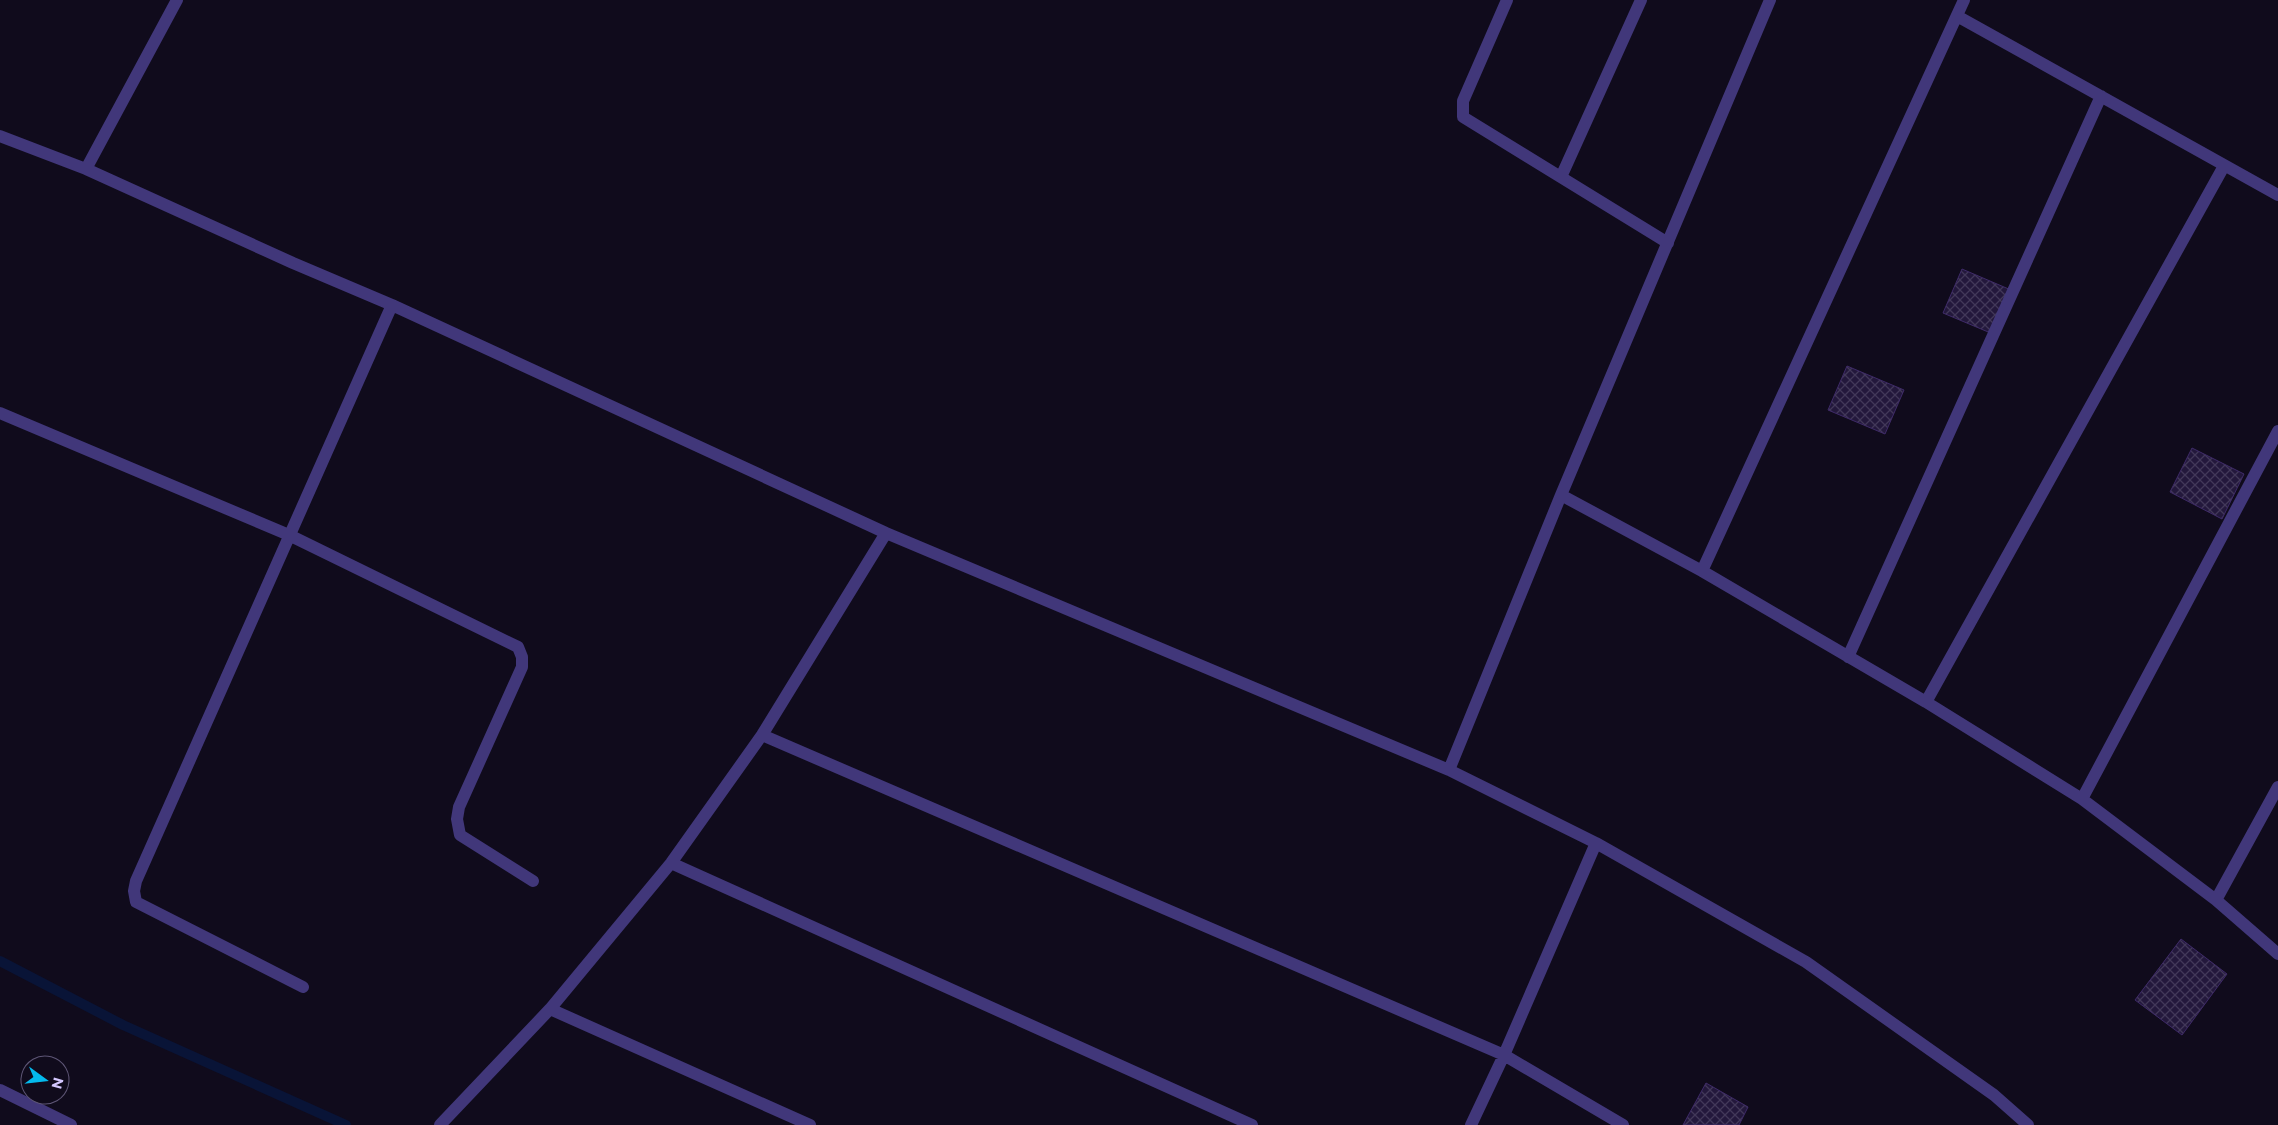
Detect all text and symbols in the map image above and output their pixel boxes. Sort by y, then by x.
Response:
north arrow [20,1055,70,1105]
text: N [47,1076,68,1091]

